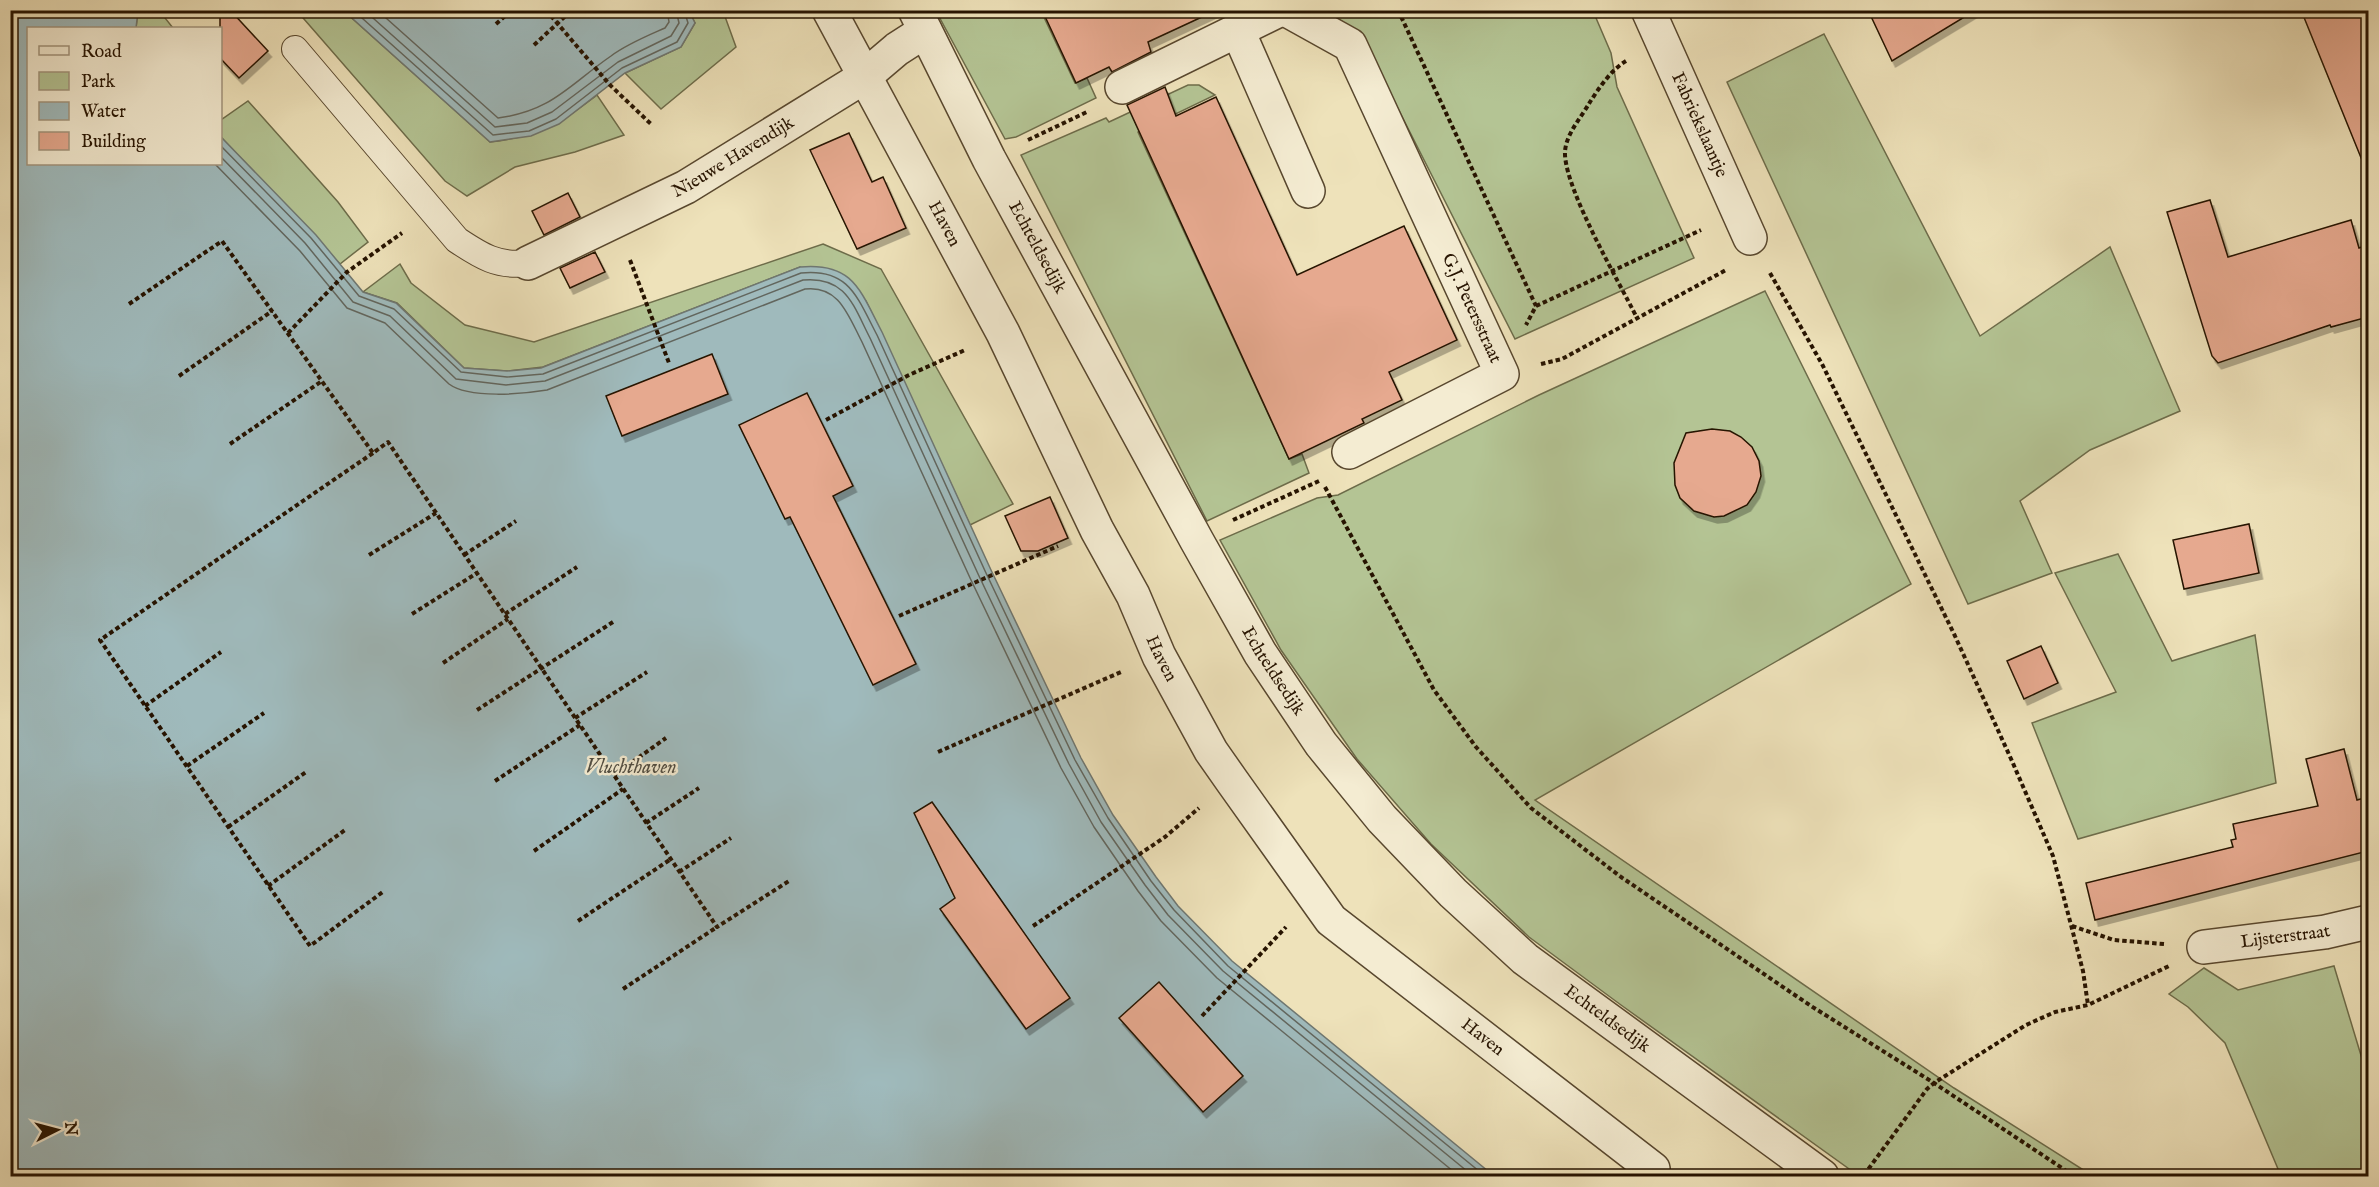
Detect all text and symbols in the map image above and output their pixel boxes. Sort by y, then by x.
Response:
legend [27,27,222,165]
text: Road [81,41,122,64]
street label: Fabriekslaantje [1666,69,1733,181]
text: Park [81,71,116,94]
text: Water [81,101,126,124]
street label: Nieuwe Havendijk [669,111,799,203]
text: Building [81,131,146,154]
street label: Haven [923,197,966,251]
street label: Echteldsedijk [1003,197,1072,298]
street label: G.J. Petersstraat [1436,249,1507,367]
street label: Echteldsedijk [1236,622,1310,720]
street label: Haven [1140,632,1183,686]
water label: Vluchthaven [585,755,677,780]
street label: Lijsterstraat [2239,920,2333,954]
street label: Echteldsedijk [1559,980,1655,1058]
street label: Haven [1456,1013,1509,1062]
north arrow [27,1100,87,1160]
text: N [59,1120,81,1137]

